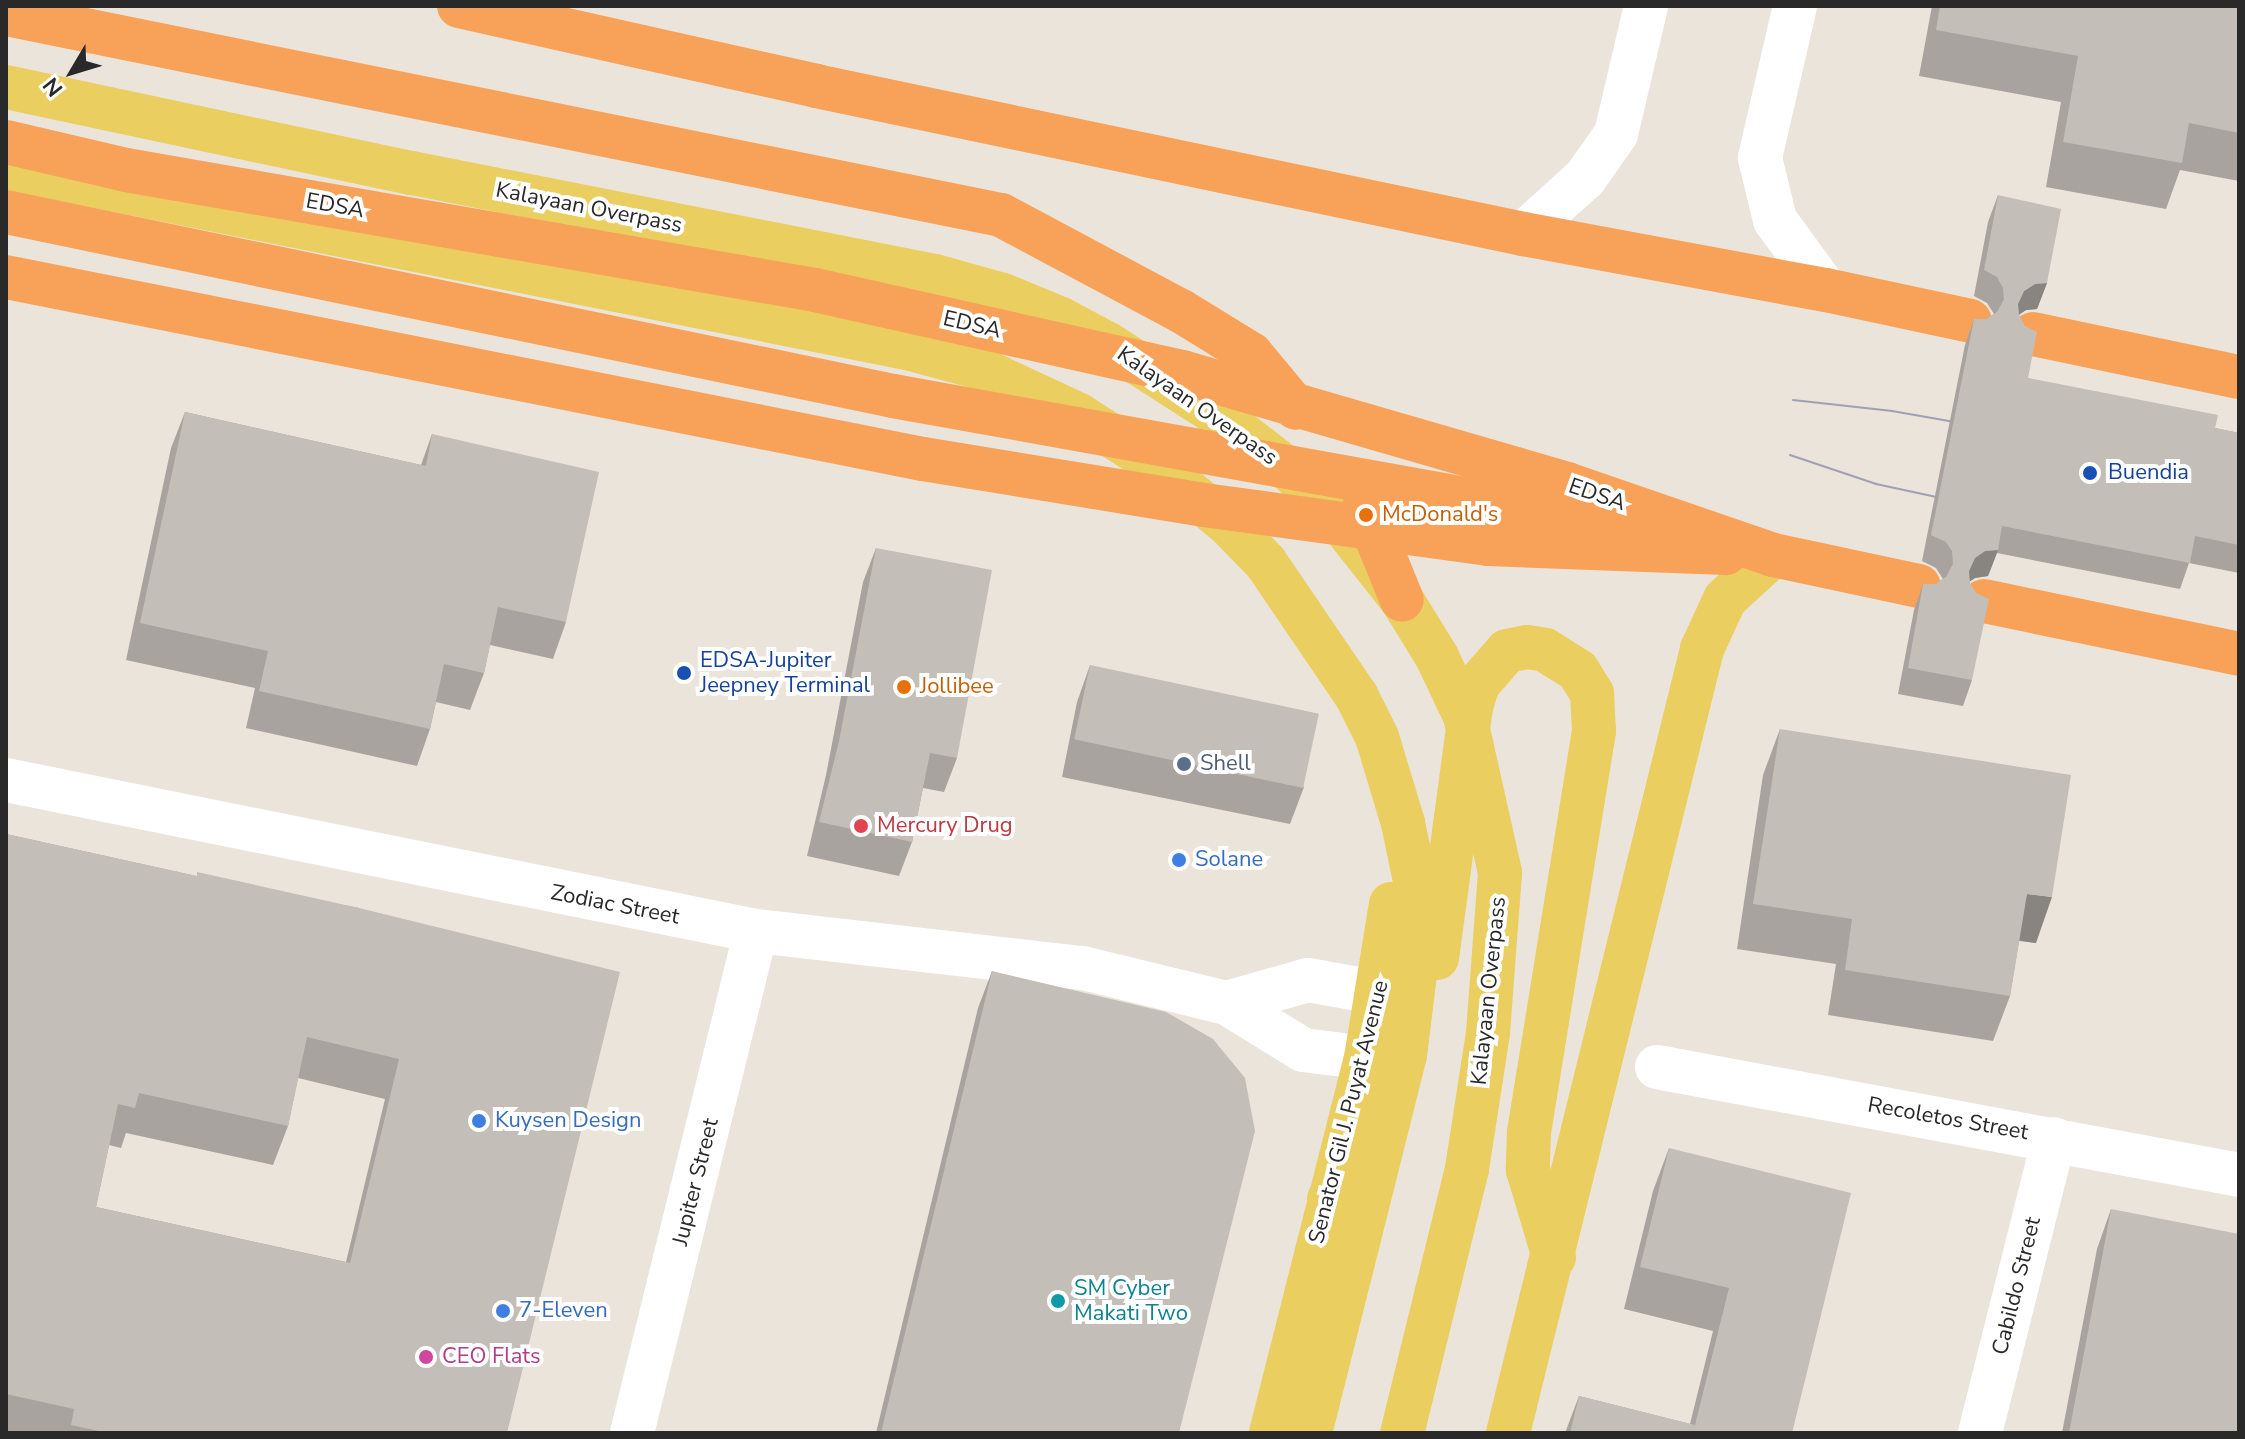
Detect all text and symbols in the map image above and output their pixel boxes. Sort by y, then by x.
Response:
north arrow [32,32,112,112]
text: N [36,71,70,102]
street label: Kalayaan Overpass [494,177,684,239]
street label: EDSA [304,188,366,224]
street label: EDSA [940,306,1004,344]
street label: Kalayaan Overpass [1112,341,1282,471]
place label: Buendia [2108,460,2189,486]
marker: Buendia [2079,462,2101,484]
street label: EDSA [1565,473,1629,517]
place label: McDonald's [1382,502,1498,528]
marker: McDonald's [1357,506,1375,524]
place label: EDSA-Jupiter Jeepney Terminal [700,647,870,698]
marker: EDSA-Jupiter Jeepney Terminal [675,664,693,682]
place label: Jollibee [920,674,994,700]
marker: Jollibee [895,678,913,696]
place label: Shell [1200,751,1251,777]
marker: Shell [1175,755,1193,773]
place label: Mercury Drug [877,813,1013,839]
marker: Mercury Drug [852,817,870,835]
place label: Solane [1195,847,1263,873]
marker: Solane [1170,851,1188,869]
street label: Zodiac Street [549,880,681,930]
street label: Kalayaan Overpass [1466,895,1512,1087]
street label: Senator Gil J. Puyat Avenue [1303,978,1395,1246]
street label: Recoletos Street [1866,1092,2030,1146]
place label: Kuysen Design [495,1108,641,1134]
marker: Kuysen Design [470,1112,488,1130]
street label: Jupiter Street [667,1116,725,1248]
street label: Cabildo Street [1987,1214,2047,1358]
place label: SM Cyber Makati Two [1074,1275,1188,1326]
marker: SM Cyber Makati Two [1049,1292,1067,1310]
place label: 7-Eleven [519,1298,608,1324]
marker: 7-Eleven [494,1302,512,1320]
place label: CEO Flats [442,1344,541,1370]
marker: CEO Flats [417,1348,435,1366]

